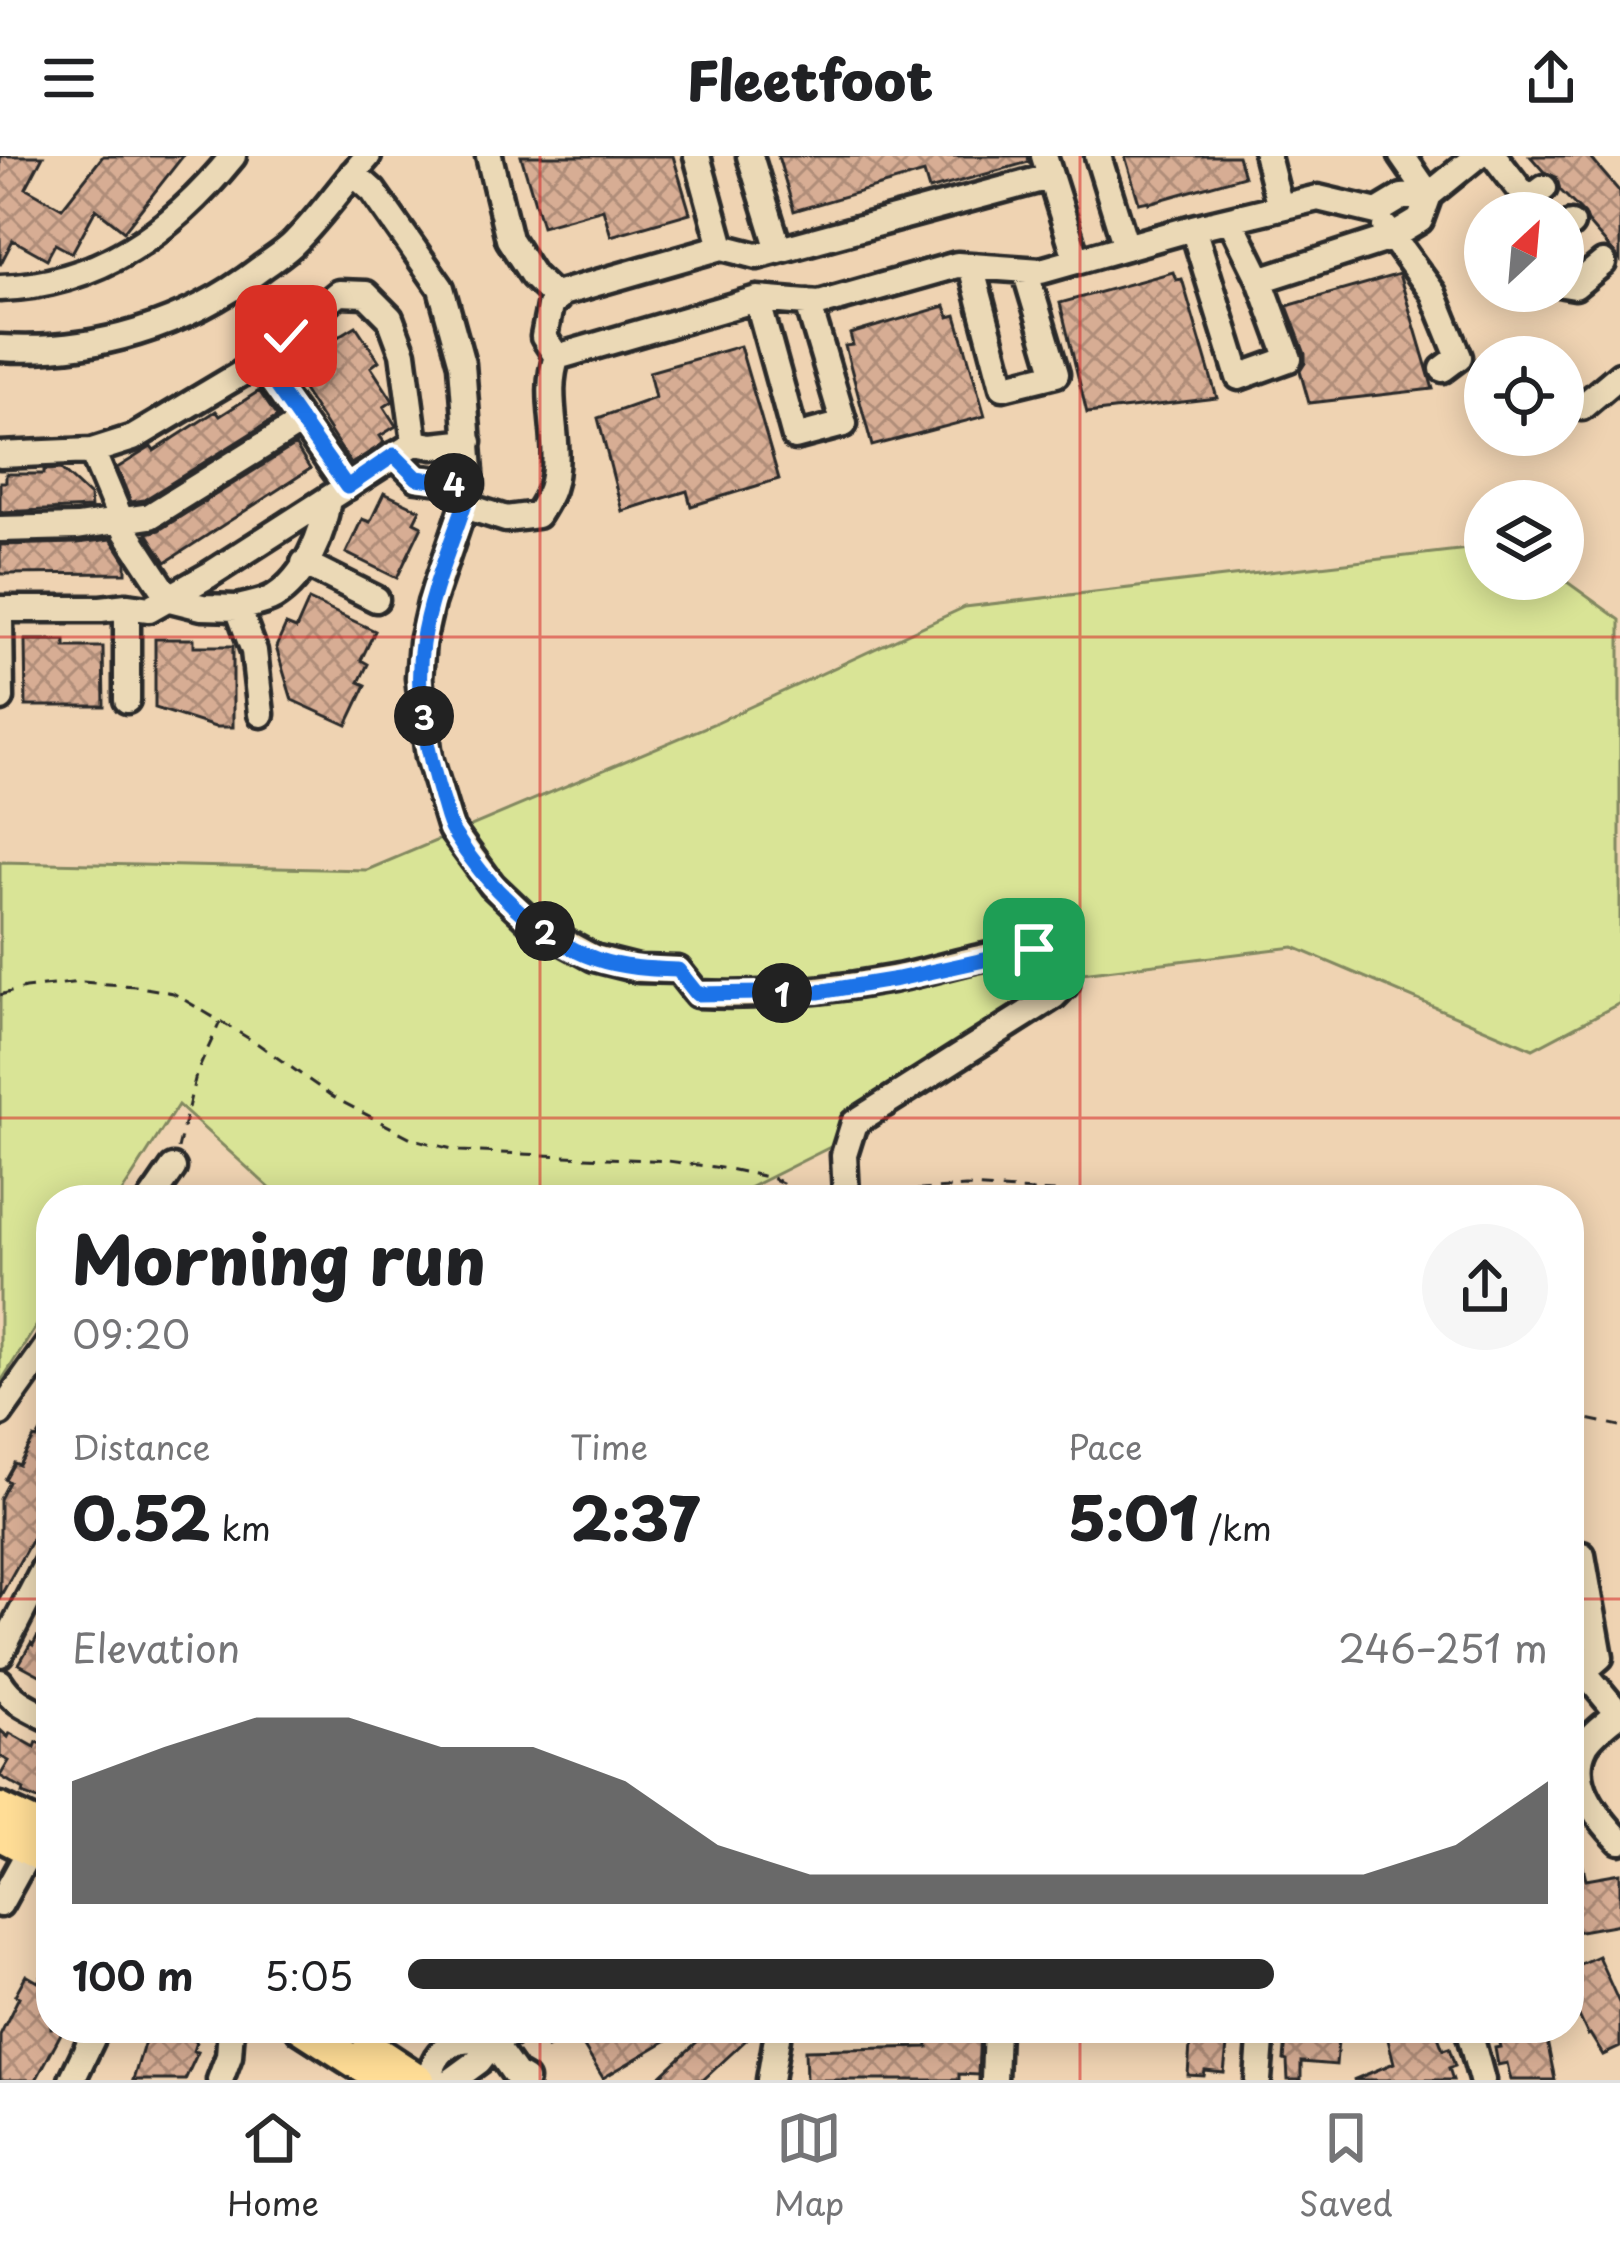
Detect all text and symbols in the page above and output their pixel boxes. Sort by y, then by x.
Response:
text: Fleetfoot [687,38,933,119]
icon: menu [36,45,102,111]
icon: share [1518,45,1584,111]
north arrow [1464,192,1584,312]
map controls [1464,192,1584,600]
pin [235,285,337,387]
icon: check [253,303,319,369]
button: locate [1464,336,1584,456]
pin: 4 [424,453,484,513]
text: 4 [443,458,465,508]
button: layers [1464,480,1584,600]
pin: 3 [394,686,454,746]
text: 3 [413,691,435,741]
pin [983,898,1085,1000]
pin: 2 [515,901,575,961]
text: 2 [533,906,557,956]
icon: arrive [1001,916,1067,982]
pin: 1 [752,963,812,1023]
text: 1 [774,968,790,1018]
text: Morning run [72,1208,486,1307]
button: share [1422,1224,1548,1350]
text: 09:20 [72,1303,190,1362]
text: Distance [72,1421,210,1471]
text: Time [570,1421,648,1471]
text: Pace [1068,1421,1142,1471]
text: 0.52 [72,1471,211,1561]
text: 2:37 [570,1471,700,1561]
text: 5:01 [1068,1471,1198,1561]
text: km [211,1502,271,1552]
text: /km [1198,1502,1272,1552]
text: Elevation [72,1617,240,1676]
text: 246–251 m [1338,1617,1548,1676]
text: 100 m [72,1945,194,2004]
text: 5:05 [264,1945,353,2004]
tab: Home [227,2105,319,2227]
tab: Map [774,2105,844,2227]
tab: Saved [1299,2105,1393,2227]

